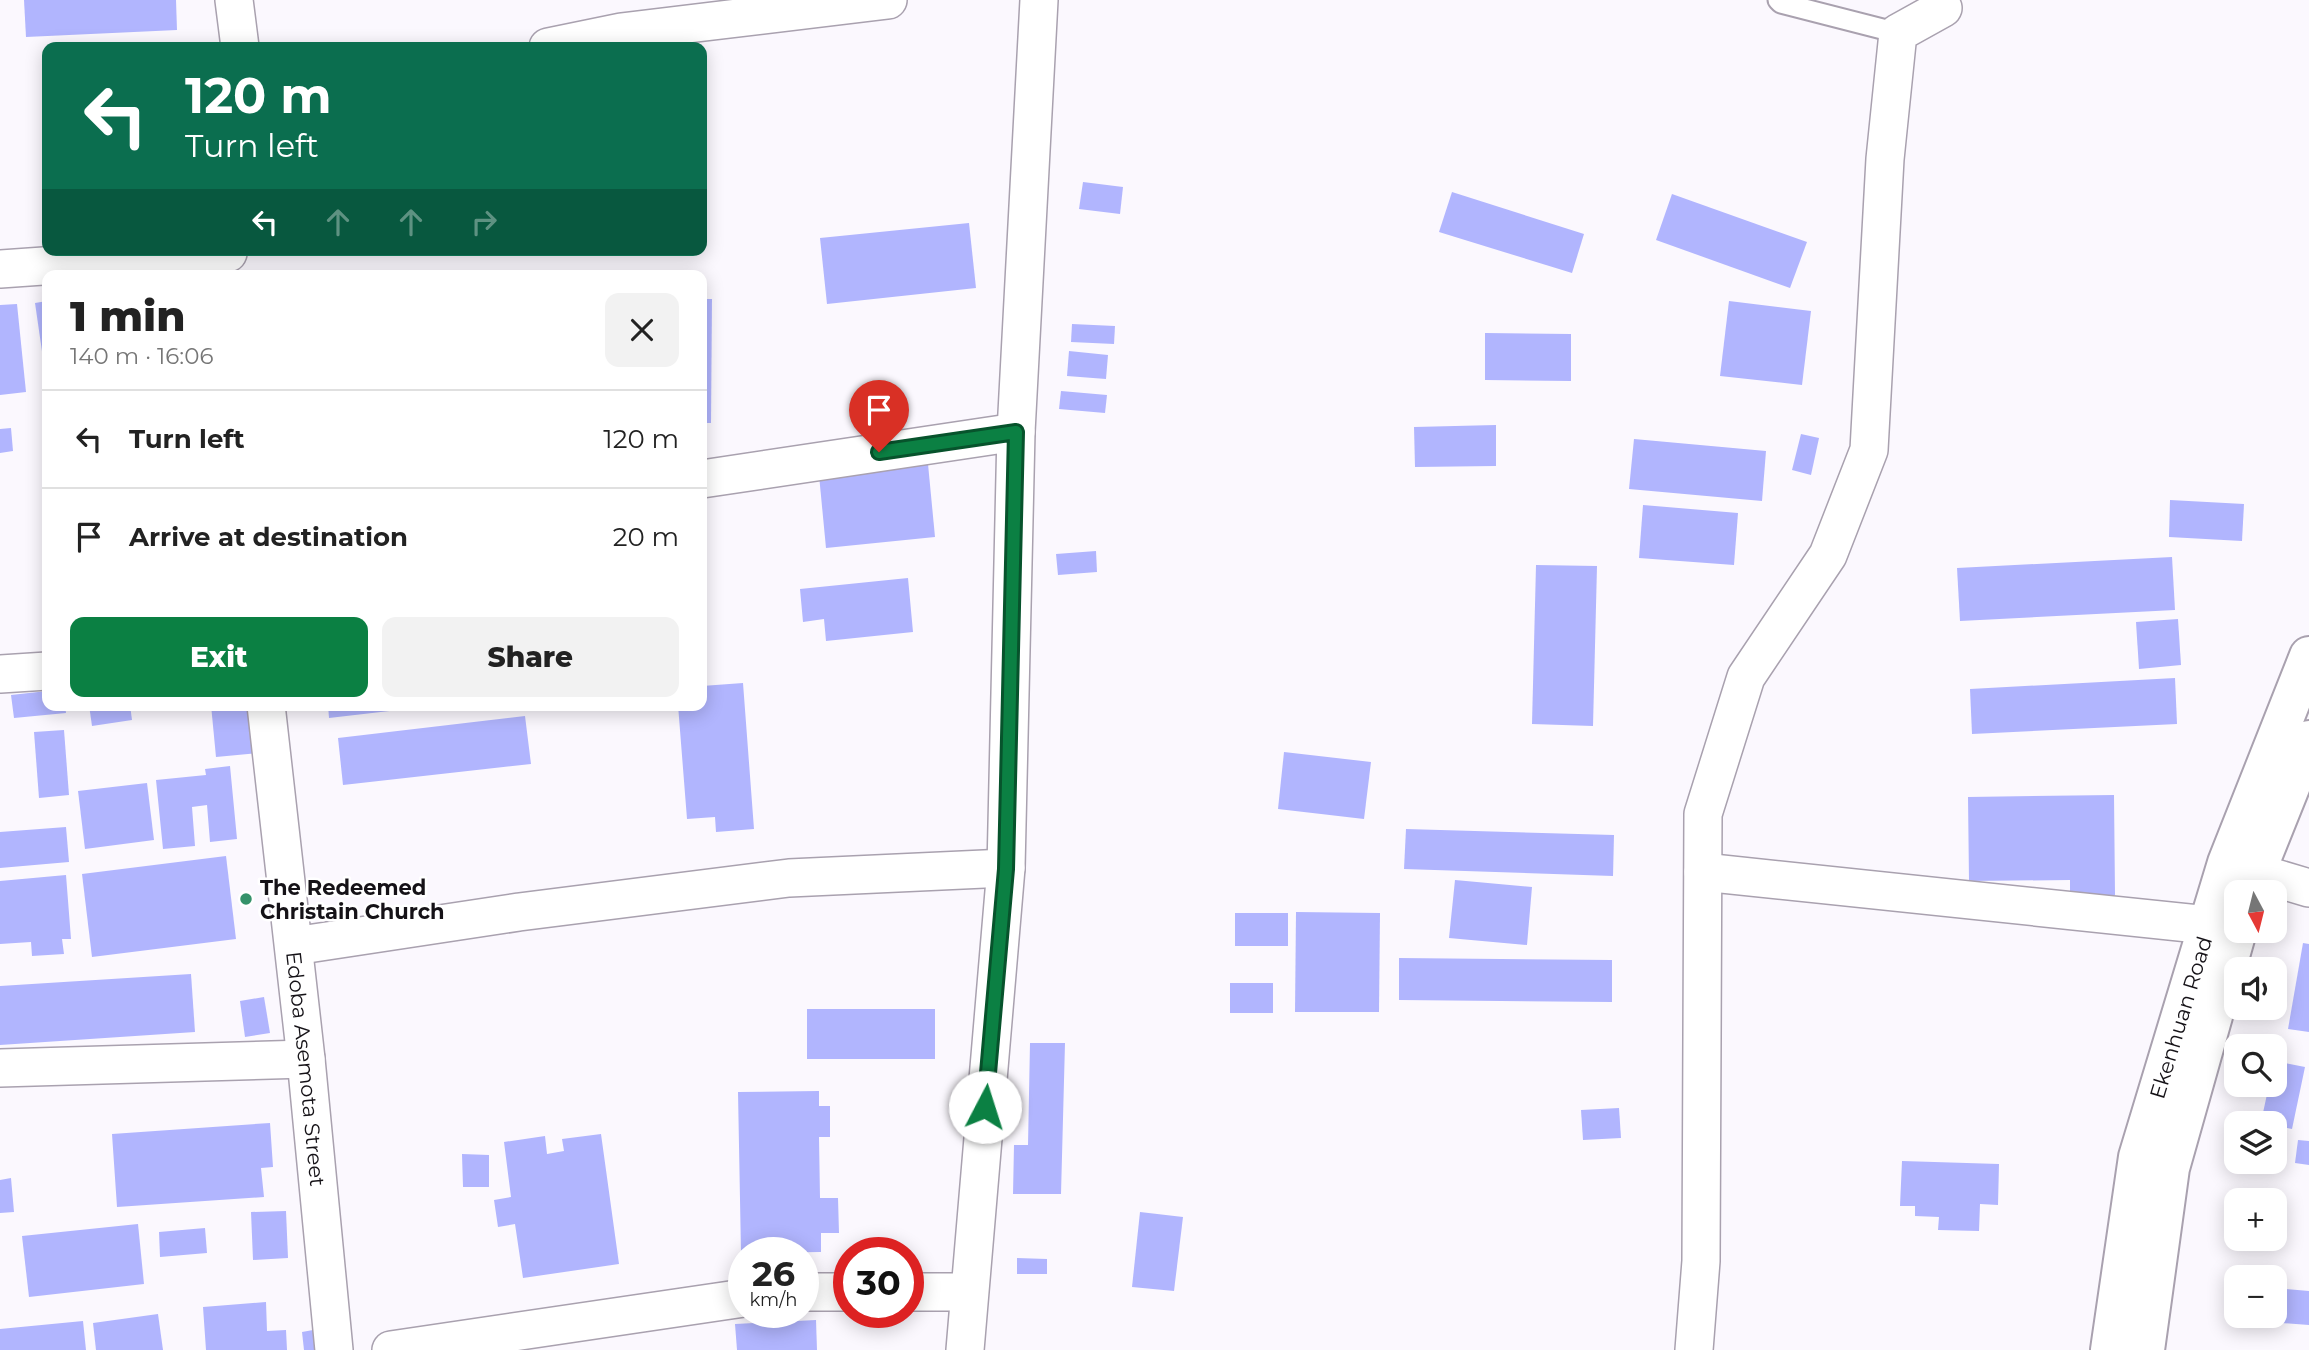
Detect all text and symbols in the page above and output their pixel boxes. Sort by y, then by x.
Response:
text: 120 m [185,66,332,125]
icon: left [70,70,161,161]
text: Turn left [185,126,319,165]
icon: left [246,203,284,241]
icon: ahead [319,203,357,241]
icon: ahead [392,203,430,241]
icon: right [465,203,503,241]
text: 1 min [70,290,186,342]
button: close [605,293,679,367]
text: 140 m · 16:06 [70,342,213,370]
pin [849,380,909,452]
icon: arrive [860,391,898,429]
icon: left [70,420,108,458]
text: Turn left [129,423,245,455]
text: 120 m [603,423,679,455]
icon: arrive [70,518,108,556]
text: Arrive at destination [129,521,408,553]
text: 20 m [613,521,679,553]
button: Exit [70,617,368,697]
button: Share [382,617,679,697]
place label: The Redeemed Christain Church [260,875,445,924]
north arrow [2224,880,2287,943]
map controls [2224,880,2287,1328]
marker: The Redeemed Christain Church [238,891,254,907]
street label: Ekenhuan Road [2144,933,2217,1102]
street label: Edoba Asemota Street [281,950,331,1187]
button: sound [2224,957,2287,1020]
button: search [2224,1034,2287,1097]
position arrow [948,1070,1022,1144]
button: layers [2224,1111,2287,1174]
button: + [2224,1188,2287,1251]
speed limit sign: 30 [833,1237,924,1328]
text: 26 [752,1252,795,1295]
button: − [2224,1265,2287,1328]
text: km/h [749,1289,798,1311]

